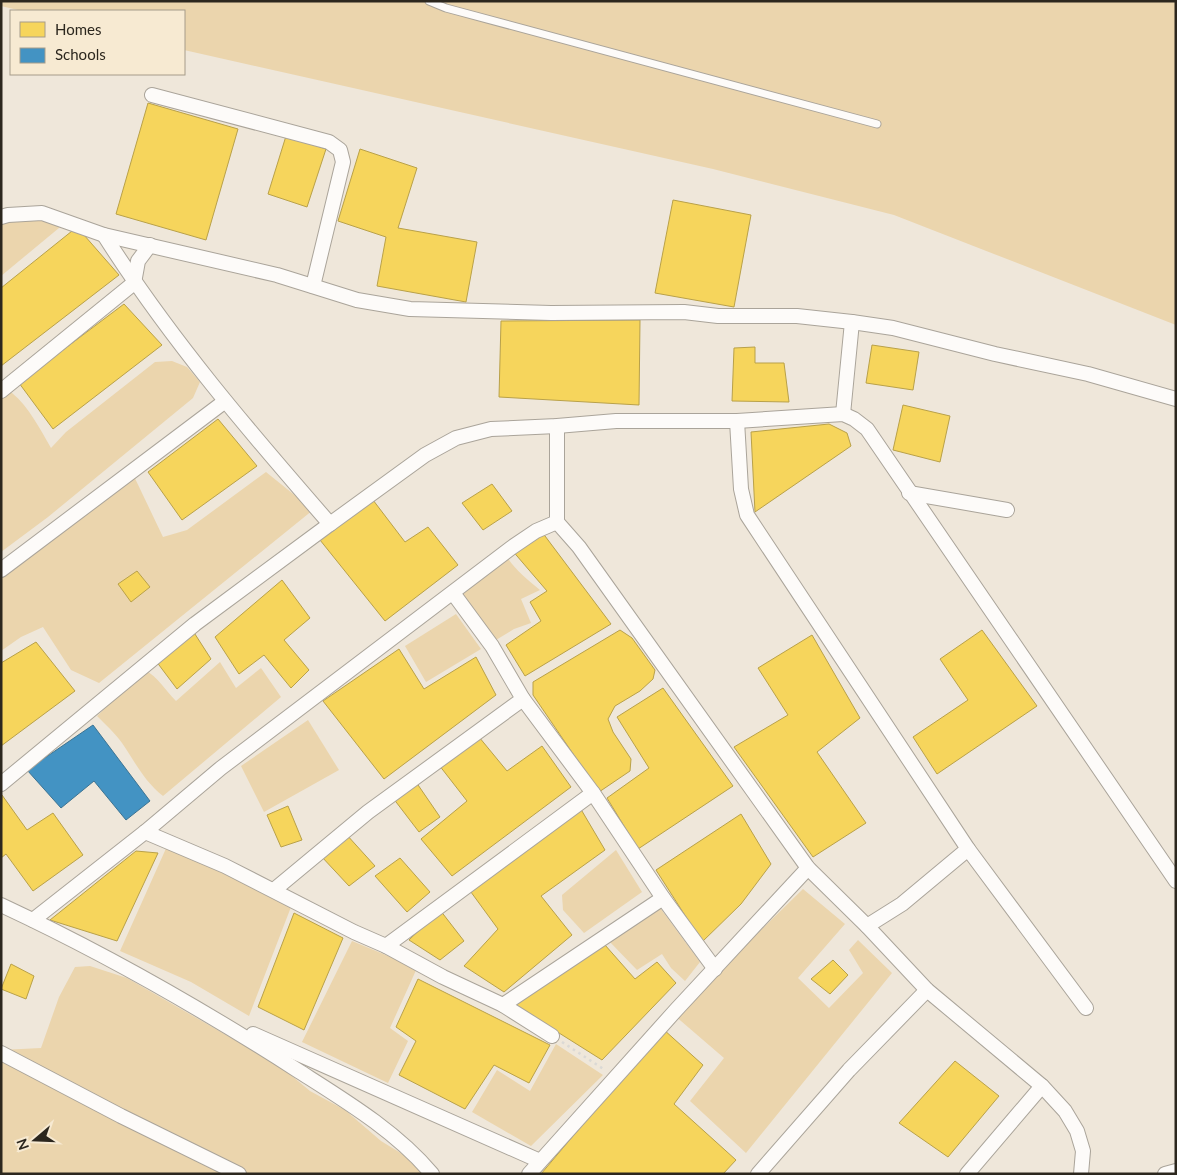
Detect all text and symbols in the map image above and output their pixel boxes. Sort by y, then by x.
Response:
legend [10,10,185,75]
text: Homes [55,20,101,38]
text: Schools [55,45,106,63]
north arrow [10,1115,60,1165]
text: N [12,1137,32,1152]

